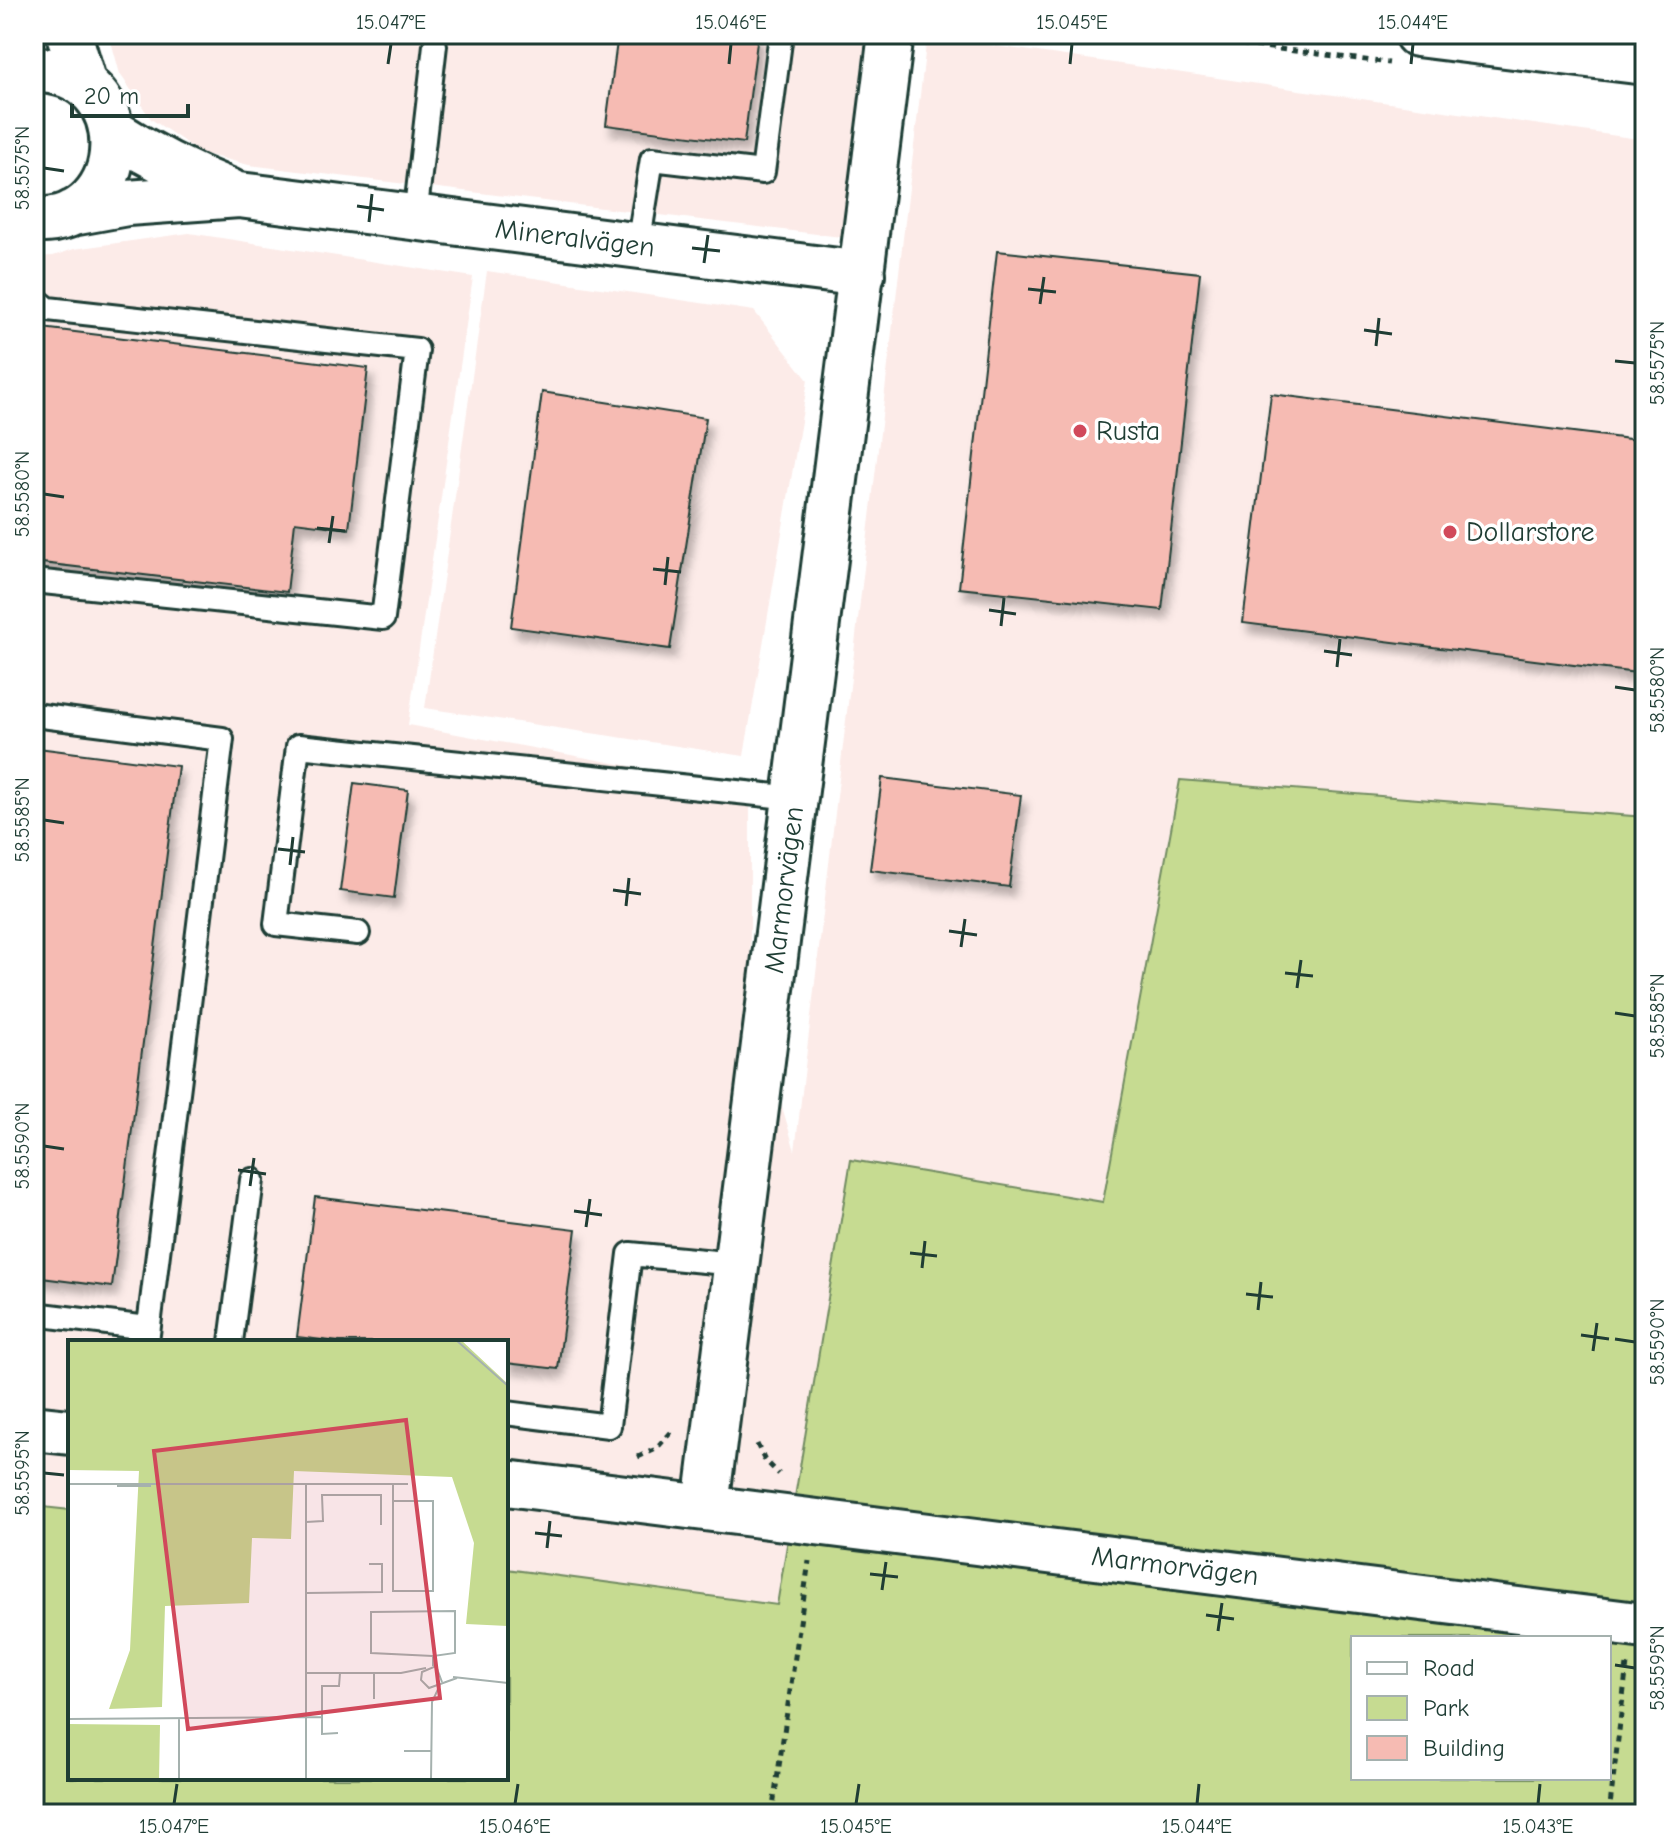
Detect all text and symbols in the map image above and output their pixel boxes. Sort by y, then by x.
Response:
text: 15.047°E [356,11,426,34]
text: 15.046°E [695,11,767,34]
text: 15.045°E [1036,11,1108,34]
text: 15.044°E [1378,11,1448,34]
scale bar [72,68,188,118]
text: 20 m [84,82,139,110]
text: 58.5575°N [11,126,34,210]
street label: Mineralvägen [493,212,657,264]
text: 58.5575°N [1646,321,1669,405]
place label: Rusta [1096,415,1160,447]
marker: Rusta [1071,422,1089,440]
text: 58.5580°N [11,451,34,537]
place label: Dollarstore [1466,516,1595,548]
marker: Dollarstore [1441,523,1459,541]
text: 58.5580°N [1646,647,1669,733]
text: 58.5585°N [11,777,34,863]
street label: Marmorvägen [758,805,810,975]
text: 58.5585°N [1646,973,1669,1059]
text: 58.5590°N [11,1103,34,1189]
text: 58.5590°N [1646,1299,1669,1385]
inset map [68,1340,508,1780]
text: 58.5595°N [11,1430,34,1516]
street label: Marmorvägen [1090,1540,1260,1592]
text: 58.5595°N [1646,1625,1669,1711]
legend [1351,1636,1611,1780]
text: Road [1423,1654,1475,1682]
text: Park [1423,1694,1469,1722]
text: Building [1423,1734,1505,1762]
text: 15.047°E [139,1815,209,1838]
text: 15.046°E [479,1815,551,1838]
text: 15.045°E [820,1815,892,1838]
text: 15.044°E [1162,1815,1232,1838]
text: 15.043°E [1503,1815,1573,1838]

